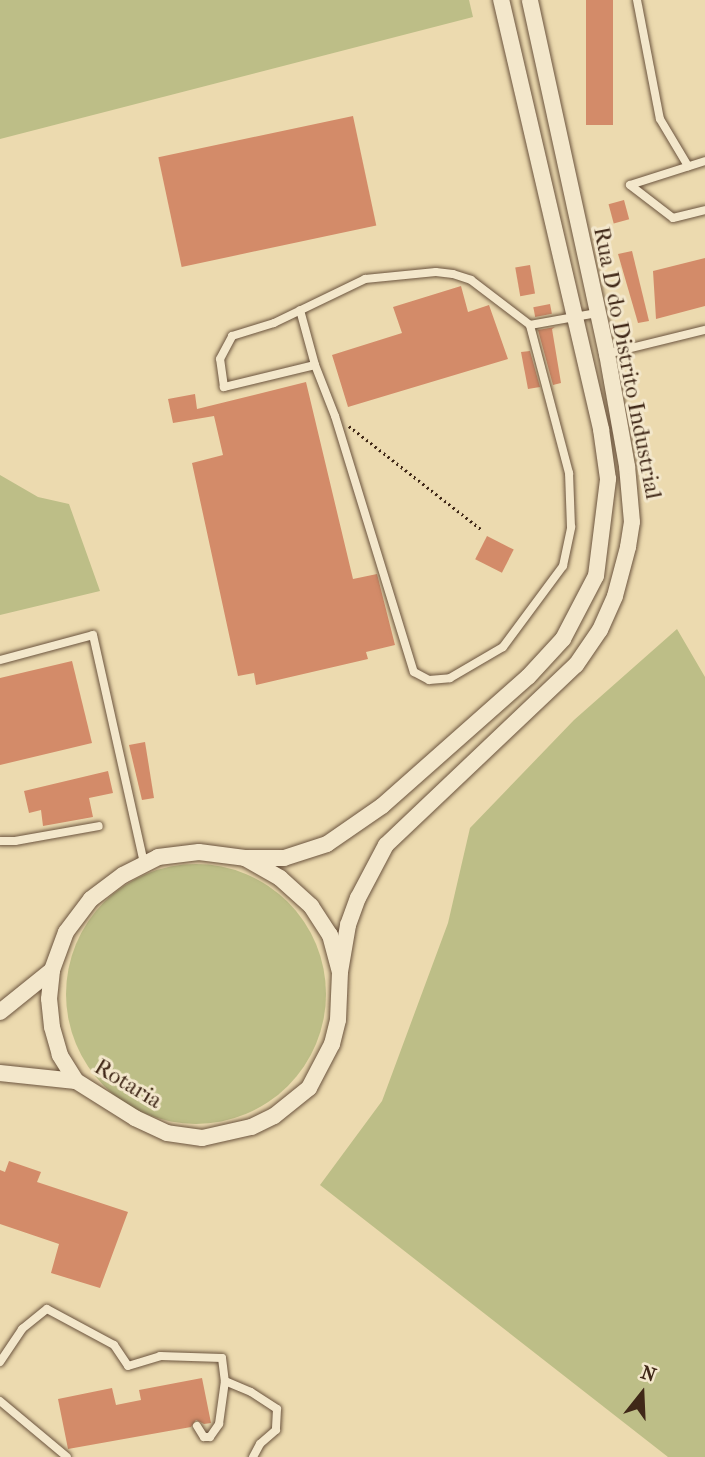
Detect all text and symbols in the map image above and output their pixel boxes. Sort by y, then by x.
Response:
street label: Rua D do Distrito Industrial [587,225,667,501]
street label: Rotaria [89,1053,167,1115]
north arrow [607,1359,677,1429]
text: N [638,1361,659,1387]

